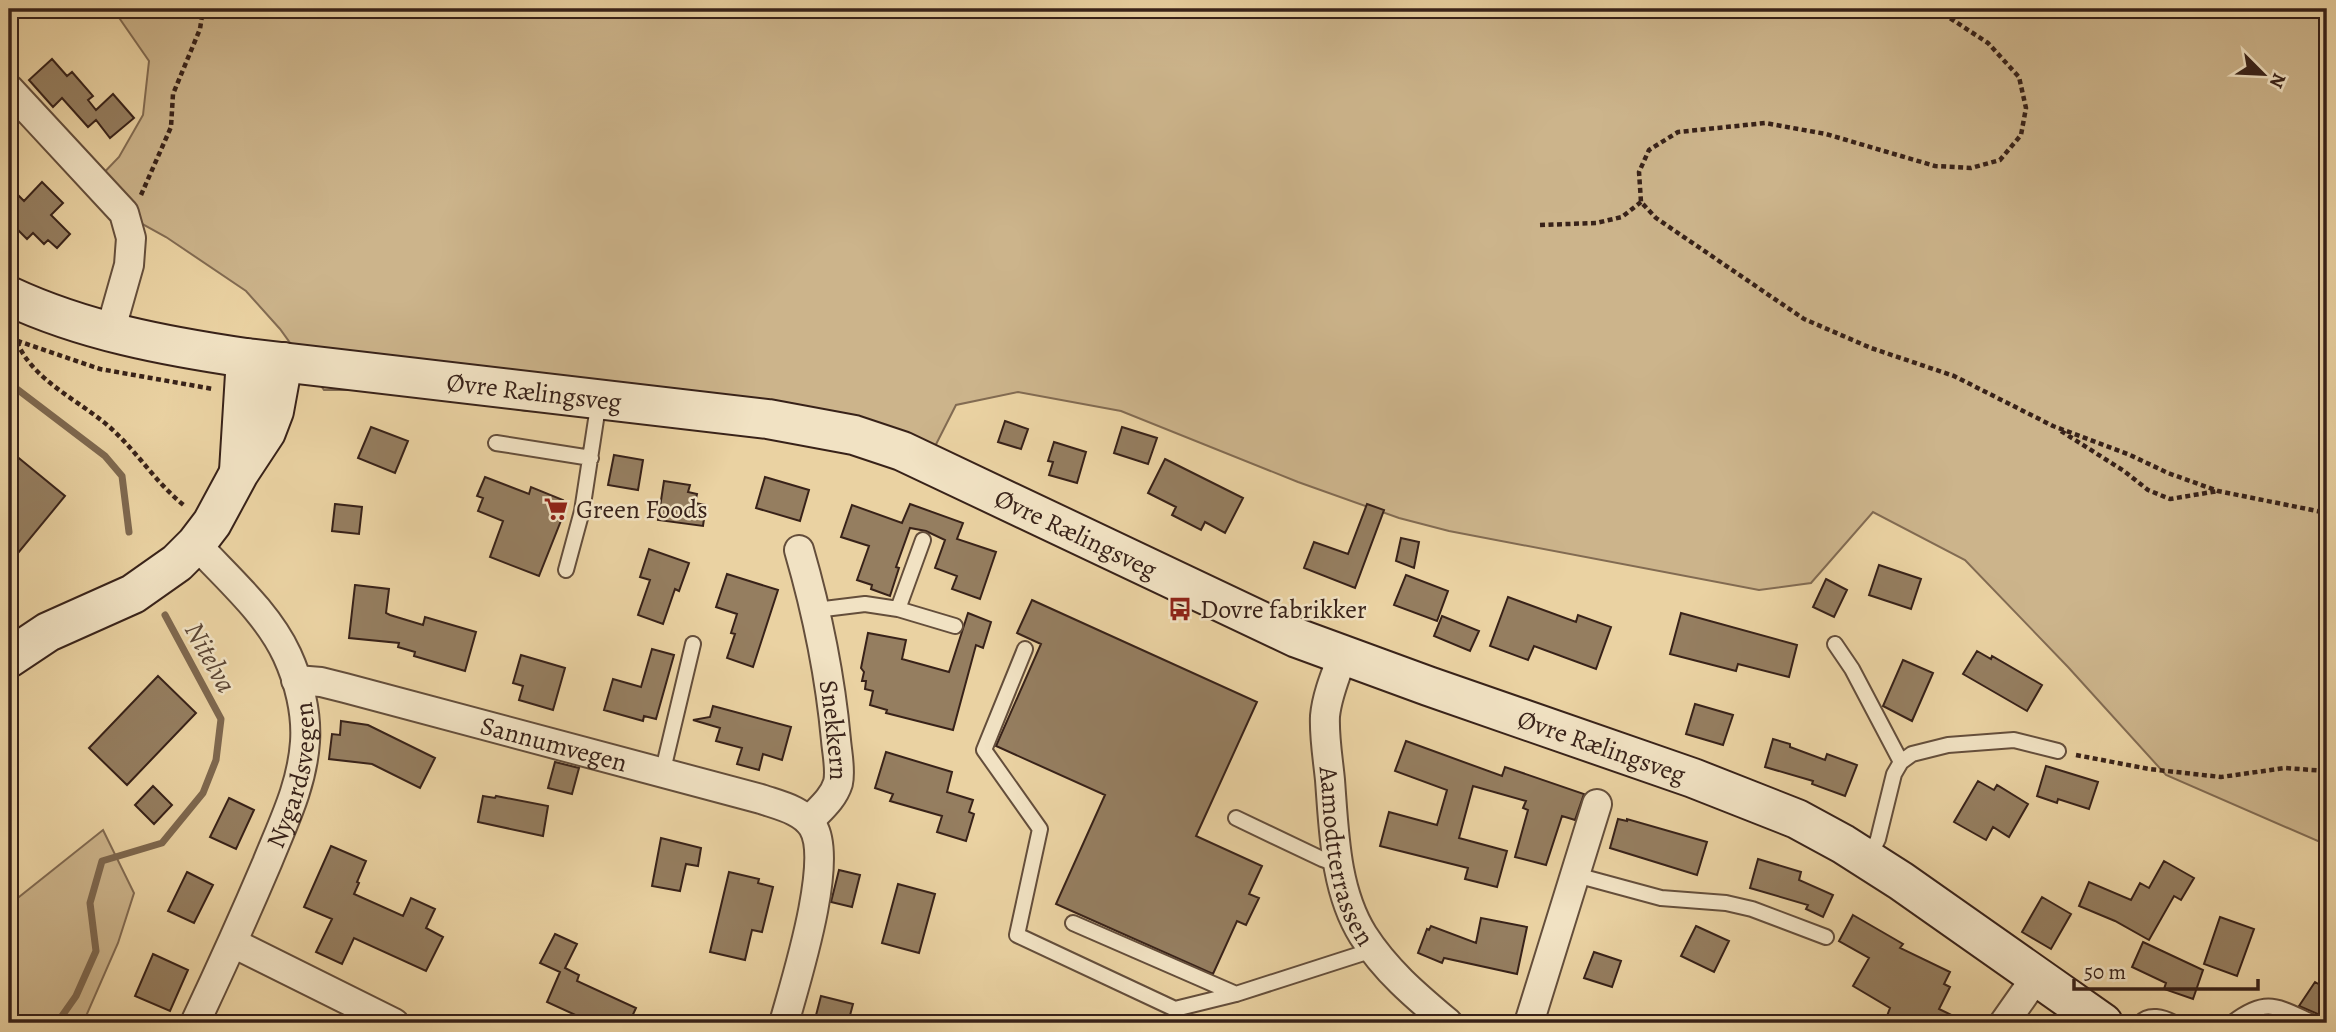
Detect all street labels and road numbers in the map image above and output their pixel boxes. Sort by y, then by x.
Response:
street label: Øvre Rælingsveg [445,365,623,420]
street label: Øvre Rælingsveg [989,480,1163,587]
street label: Snekkern [811,678,856,781]
street label: Nygardsvegen [258,700,323,853]
street label: Øvre Rælingsveg [1513,701,1690,792]
street label: Sannumvegen [476,708,631,781]
street label: Aamodtterrassen [1311,764,1382,953]

